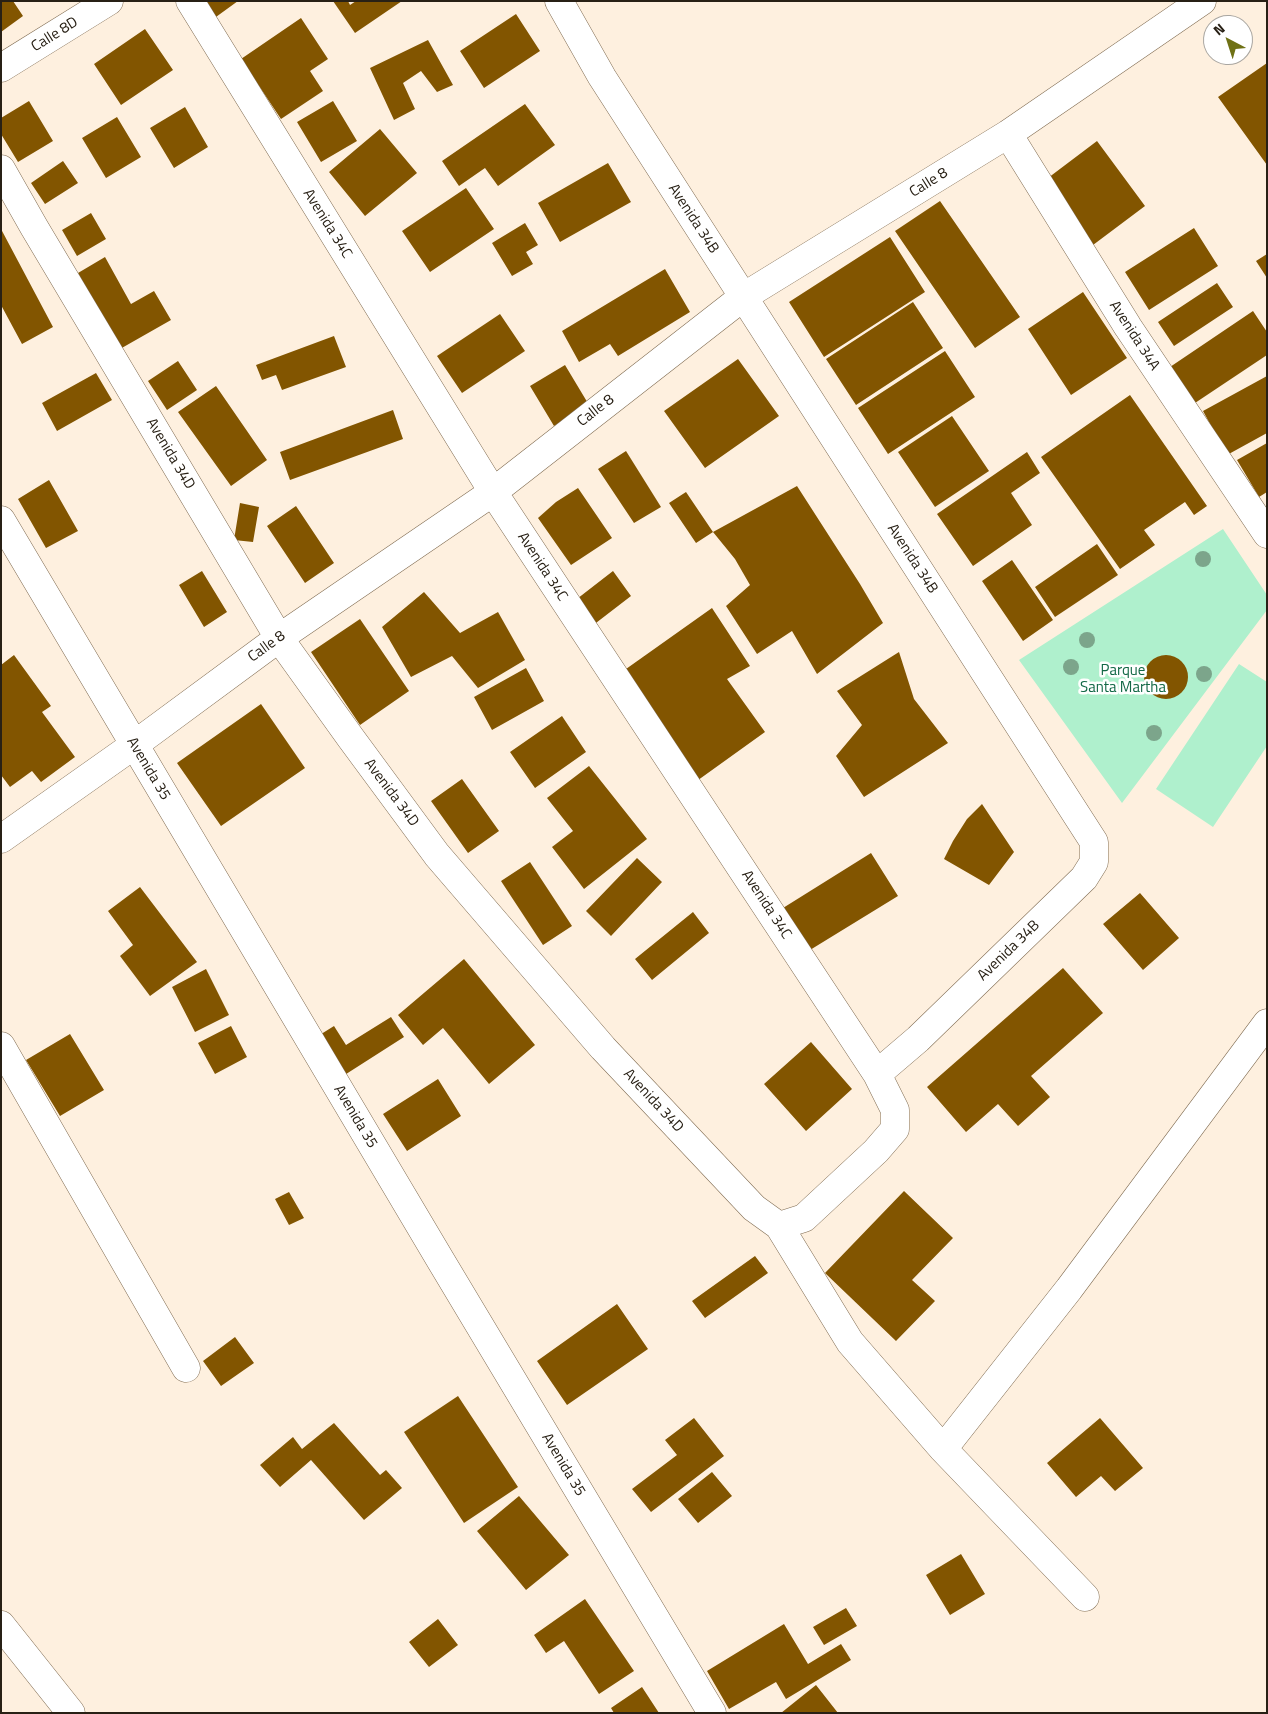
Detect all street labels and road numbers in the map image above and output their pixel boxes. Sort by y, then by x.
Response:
street label: Calle 8D [28,14,82,56]
street label: Calle 8 [906,164,952,202]
street label: Avenida 34B [664,181,722,257]
street label: Avenida 34C [299,186,355,262]
street label: Avenida 34A [1105,298,1163,374]
street label: Calle 8 [574,391,618,431]
street label: Avenida 34D [142,415,198,493]
street label: Avenida 34B [883,521,941,597]
street label: Avenida 34C [513,529,571,605]
street label: Calle 8 [245,627,289,667]
street label: Avenida 35 [122,734,174,804]
street label: Avenida 34D [360,756,422,830]
street label: Avenida 34C [737,867,795,943]
street label: Avenida 34B [974,917,1044,985]
street label: Avenida 34D [619,1066,687,1136]
street label: Avenida 35 [329,1082,381,1152]
street label: Avenida 35 [537,1430,589,1500]

